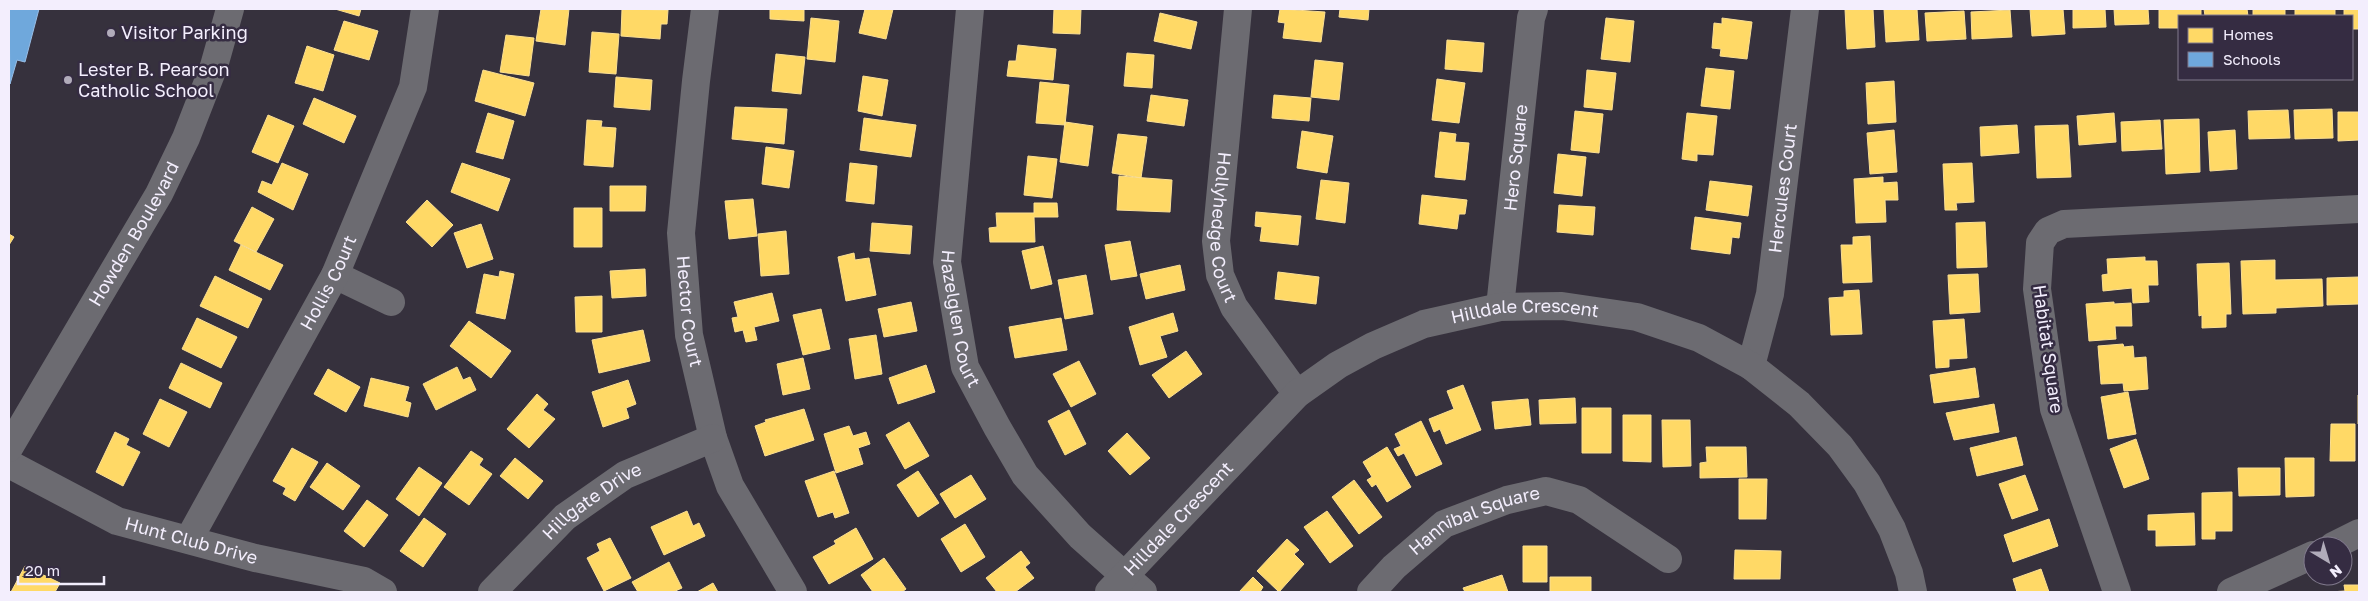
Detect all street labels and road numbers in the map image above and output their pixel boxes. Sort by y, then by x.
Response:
street label: Hero Square [1498,103,1532,212]
street label: Hercules Court [1763,122,1801,254]
street label: Hollyhedge Court [1206,151,1243,306]
street label: Howden Boulevard [83,158,183,310]
street label: Hollis Court [295,232,360,334]
street label: Hazelglen Court [937,249,986,391]
street label: Hector Court [673,255,708,369]
street label: Habitat Square [2029,283,2069,415]
street label: Hilldale Crescent [1449,294,1600,328]
street label: Hilldale Crescent [1119,456,1237,580]
street label: Hillgate Drive [537,457,645,544]
street label: Hannibal Square [1404,481,1542,559]
street label: Hunt Club Drive [123,512,260,568]

